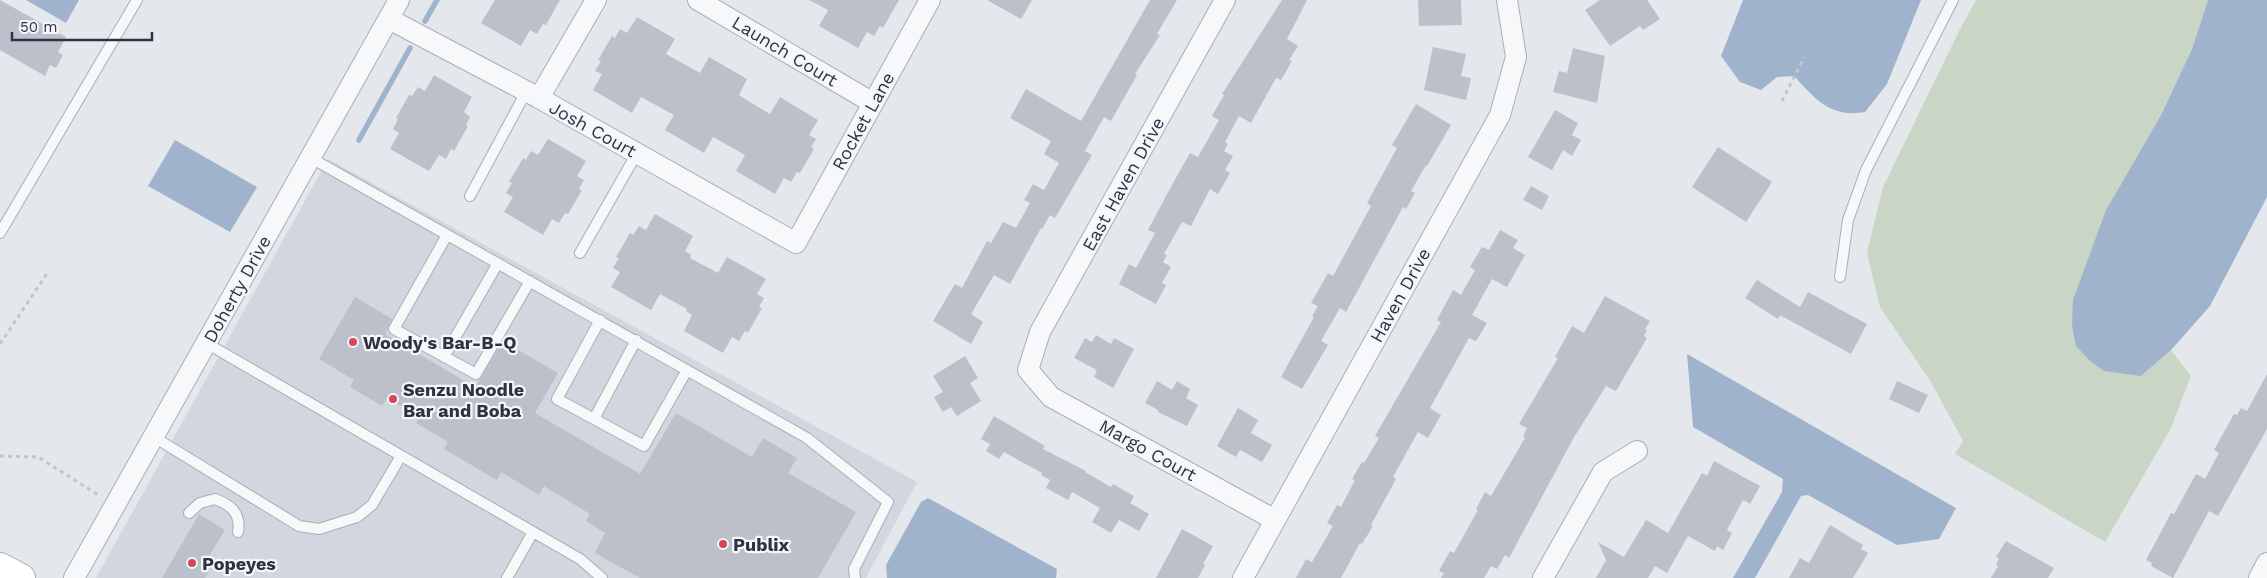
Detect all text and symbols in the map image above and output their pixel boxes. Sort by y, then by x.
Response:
scale bar [12,10,152,42]
street label: Launch Court [729,11,842,91]
text: 50 m [20,18,57,36]
street label: Rocket Lane [827,68,899,174]
street label: Josh Court [546,96,641,162]
street label: East Haven Drive [1078,113,1168,255]
street label: Doherty Drive [199,232,275,346]
street label: Haven Drive [1365,244,1435,346]
place label: Woody's Bar-B-Q [363,332,516,353]
marker: Woody's Bar-B-Q [347,336,359,348]
place label: Senzu Noodle Bar and Boba [403,379,524,421]
marker: Senzu Noodle Bar and Boba [387,393,399,405]
street label: Margo Court [1096,415,1200,485]
place label: Publix [733,534,790,555]
marker: Publix [717,538,729,550]
place label: Popeyes [202,553,276,574]
marker: Popeyes [186,557,198,569]

